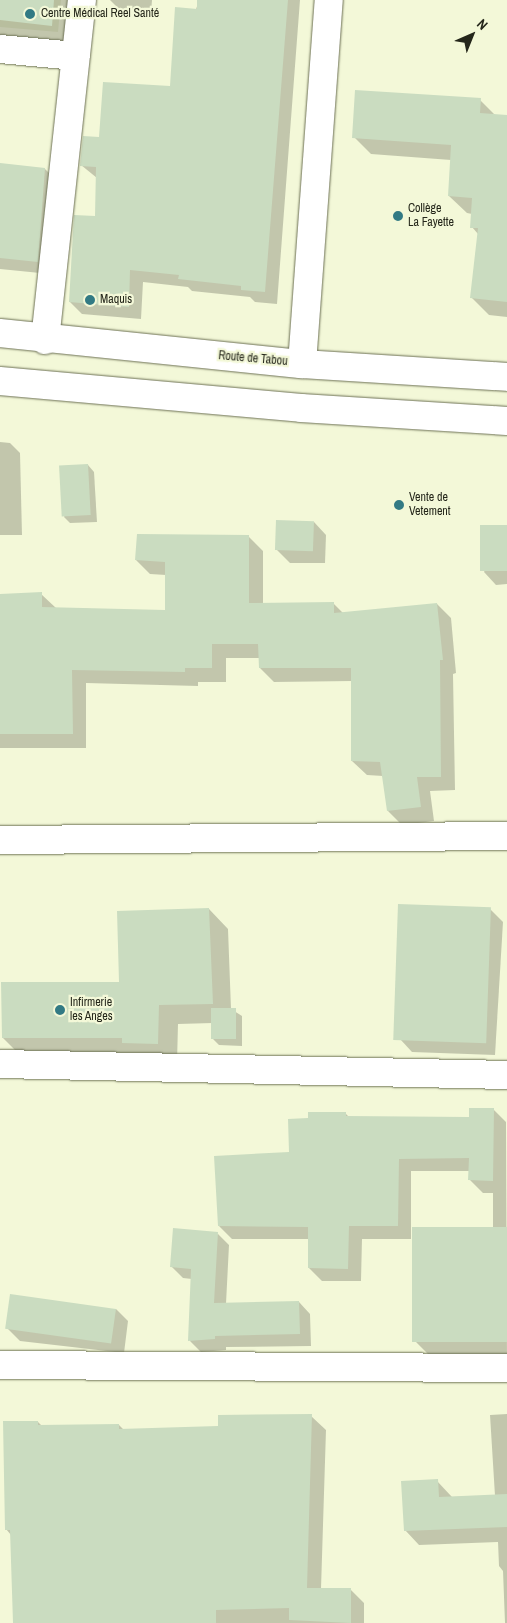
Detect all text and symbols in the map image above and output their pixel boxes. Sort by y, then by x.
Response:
marker: Centre Médical Reel Santé [23,7,37,21]
place label: Centre Médical Reel Santé [41,7,159,21]
north arrow [447,10,497,60]
text: N [473,15,492,34]
place label: Collège La Fayette [408,202,454,230]
marker: Collège La Fayette [392,210,404,222]
place label: Maquis [100,293,132,307]
marker: Maquis [84,294,96,306]
street label: Route de Tabou [218,349,288,369]
place label: Vente de Vetement [409,491,451,519]
marker: Vente de Vetement [393,499,405,511]
place label: Infirmerie les Anges [70,996,113,1024]
marker: Infirmerie les Anges [54,1004,66,1016]

